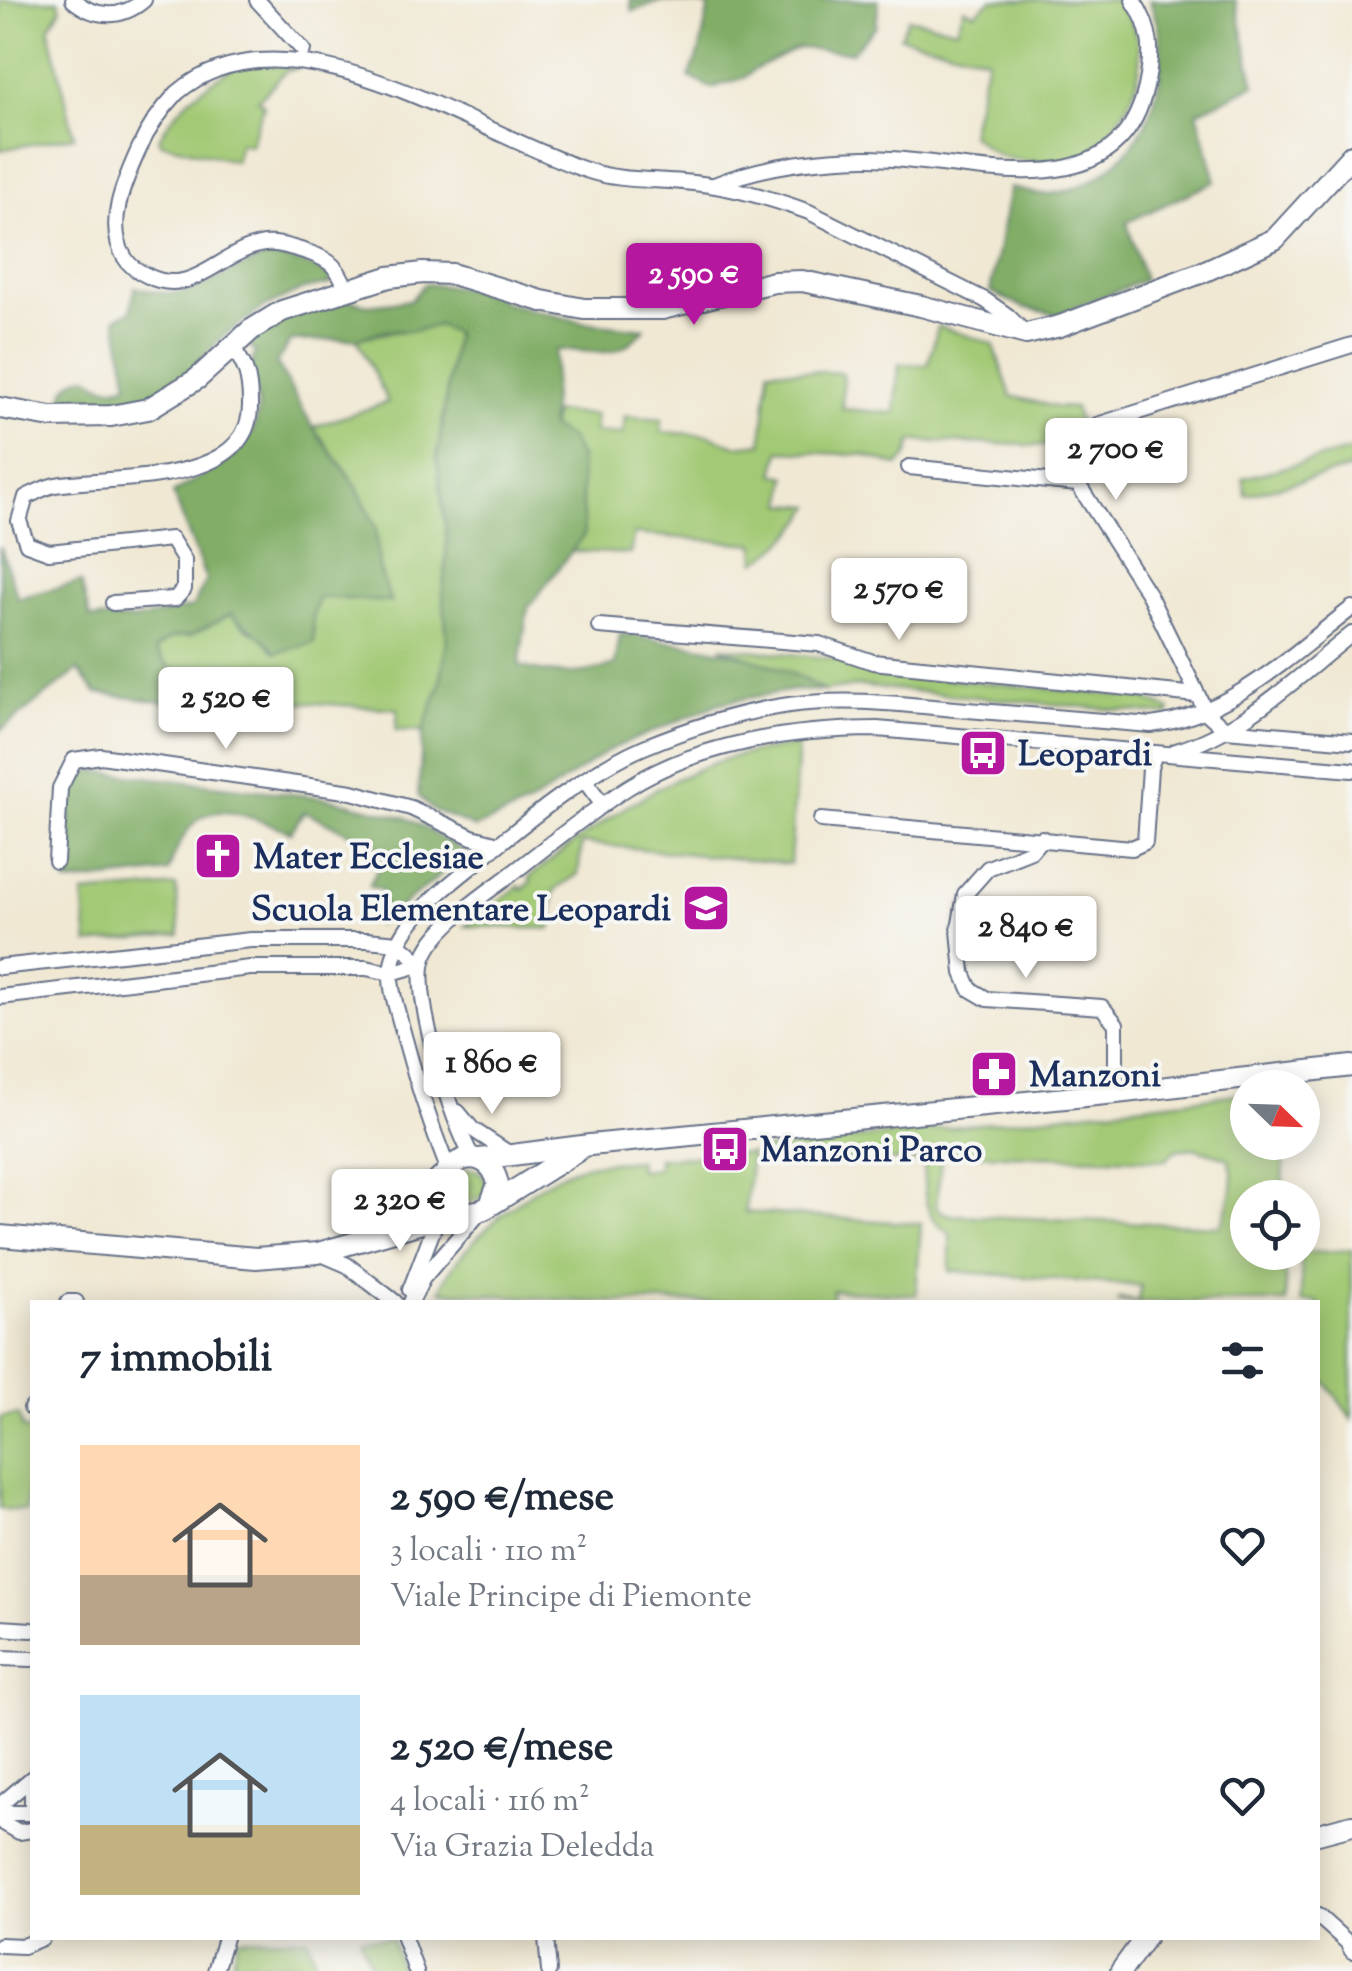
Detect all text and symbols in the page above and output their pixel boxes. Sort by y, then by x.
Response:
pin: 2 590 € [602,243,786,328]
text: 2 590 € [648,252,740,298]
pin: 2 700 € [1024,418,1208,503]
text: 2 700 € [1067,427,1165,473]
pin: 2 570 € [807,558,991,643]
text: 2 570 € [853,567,945,613]
pin: 2 520 € [134,667,318,752]
text: 2 520 € [180,676,272,722]
bus stop icon: Leopardi [957,727,1009,779]
place label: Leopardi [1018,731,1152,782]
church icon: Mater Ecclesiae [192,830,244,882]
place label: Mater Ecclesiae [253,834,484,885]
school or university icon: Scuola Elementare Leopardi [680,882,732,934]
place label: Scuola Elementare Leopardi [251,886,671,937]
pin: 2 840 € [934,896,1118,981]
text: 2 840 € [978,905,1074,951]
pin: 1 860 € [400,1032,584,1117]
text: 1 860 € [446,1041,539,1087]
pharmacy icon: Manzoni [968,1048,1020,1100]
place label: Manzoni [1029,1052,1161,1103]
north arrow [1230,1070,1320,1160]
map controls [1230,1070,1320,1270]
bus stop icon: Manzoni Parco [699,1123,751,1175]
place label: Manzoni Parco [760,1127,982,1178]
pin: 2 320 € [308,1169,492,1254]
text: 2 320 € [353,1178,447,1224]
button: locate [1230,1180,1320,1270]
text: 7 immobili [80,1330,272,1390]
icon: filters [1215,1333,1270,1388]
text: 2 590 €/mese [390,1469,614,1529]
icon: home [160,1485,280,1605]
icon: heart [1215,1518,1270,1573]
text: 3 locali · 110 m² [390,1529,587,1575]
text: Viale Principe di Piemonte [390,1575,752,1621]
text: 2 520 €/mese [390,1719,613,1779]
icon: home [160,1735,280,1855]
icon: heart [1215,1768,1270,1823]
text: 4 locali · 116 m² [390,1779,590,1825]
text: Via Grazia Deledda [390,1825,654,1871]

